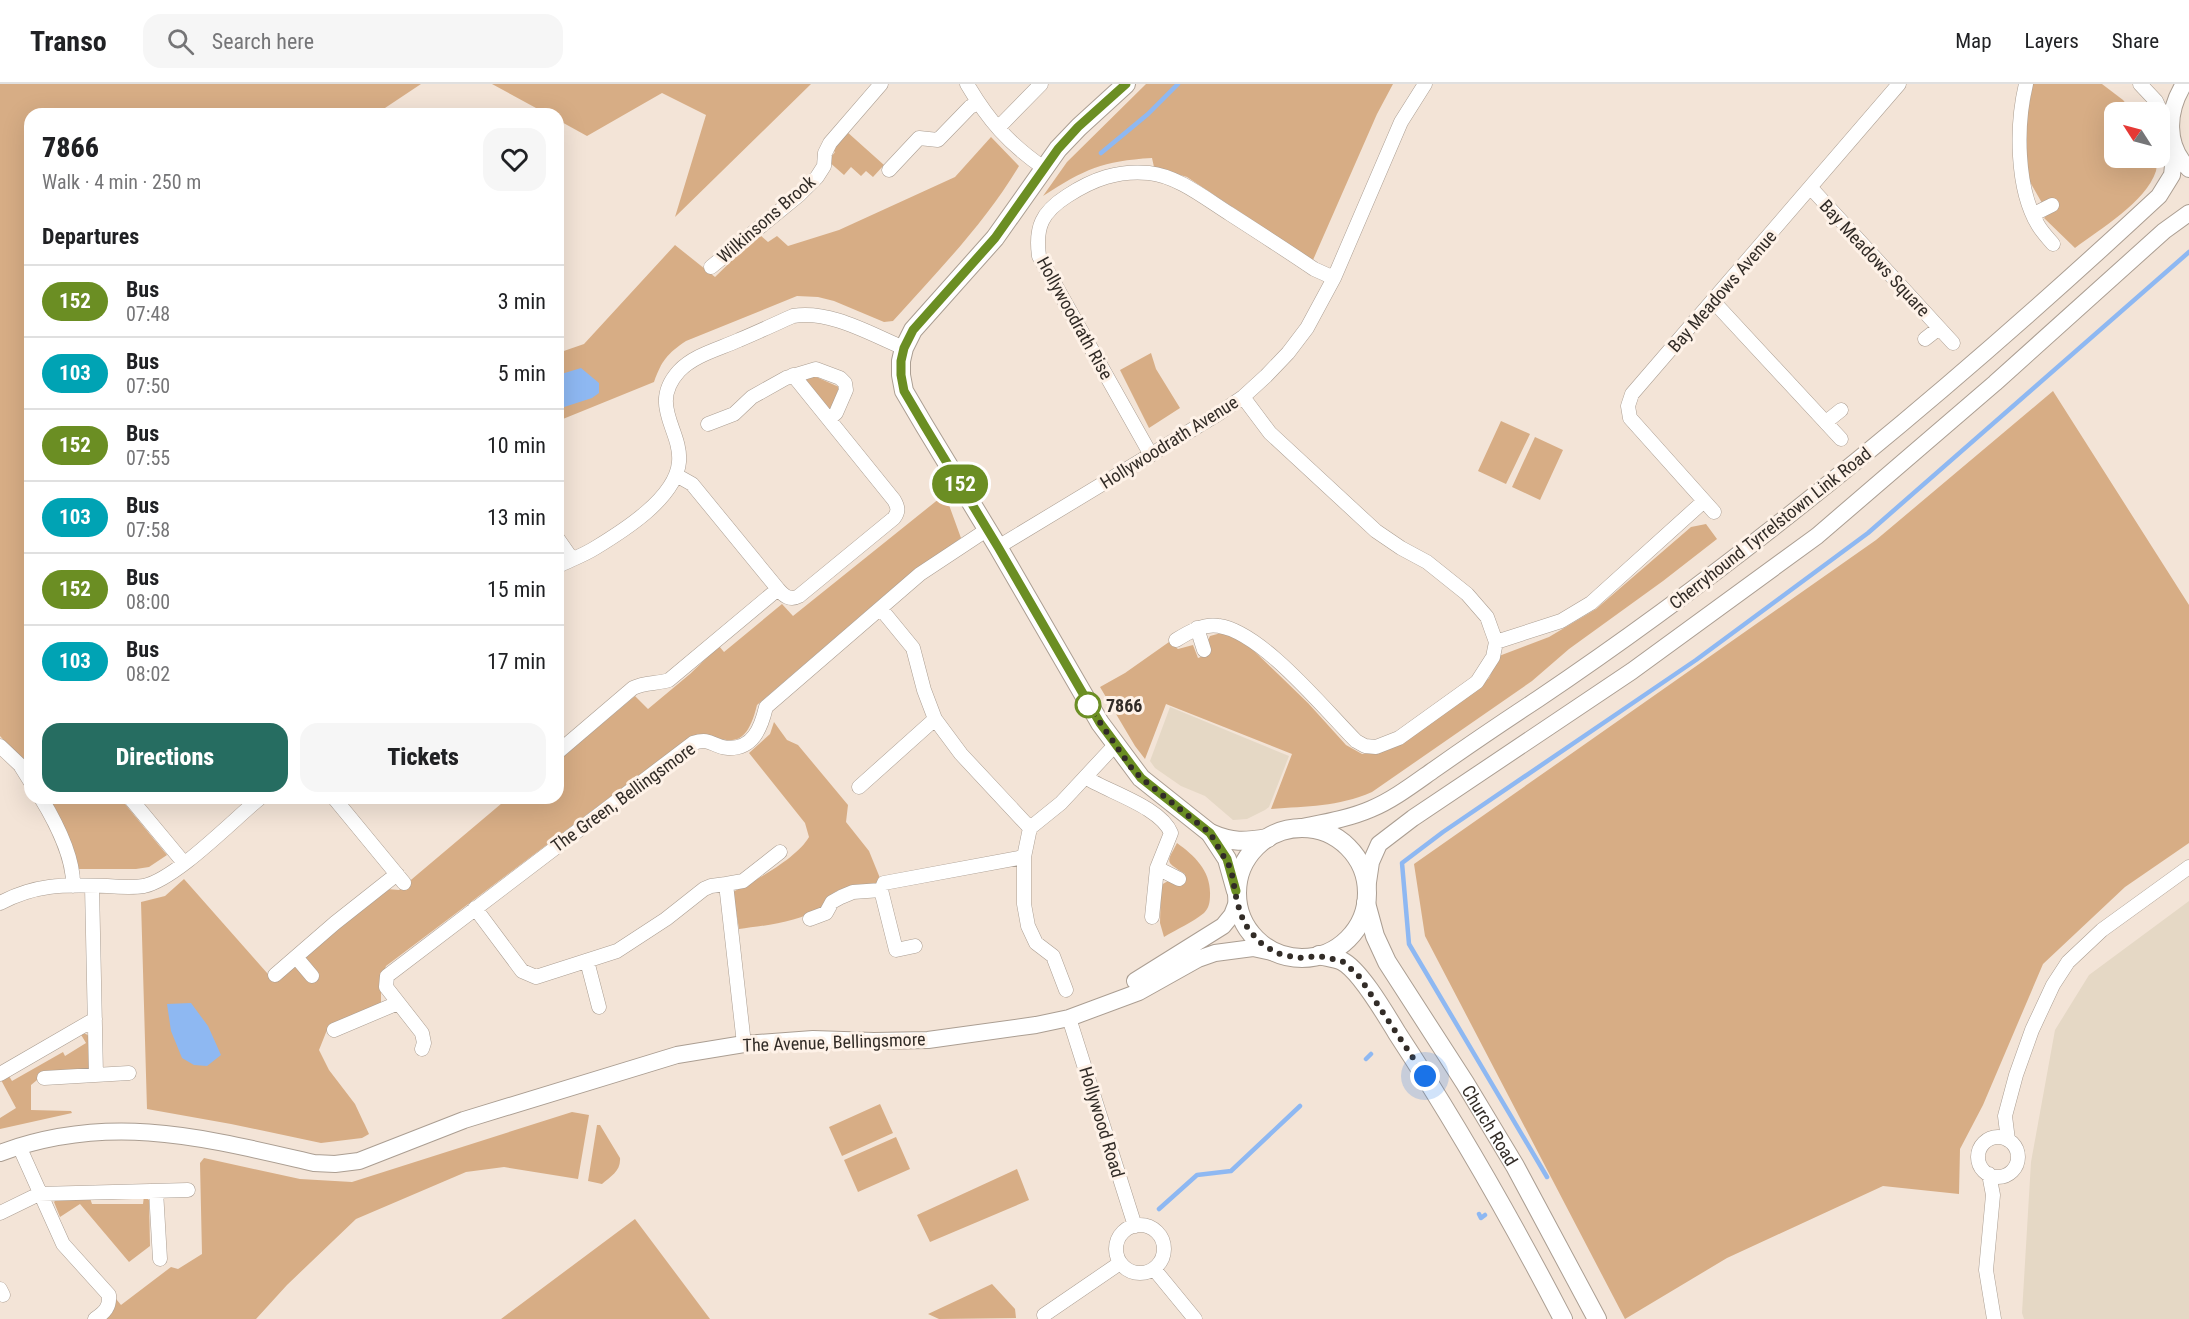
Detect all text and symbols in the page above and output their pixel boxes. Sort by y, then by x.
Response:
search box [143,14,563,68]
text: Transo [30,25,107,58]
icon: search [164,25,197,58]
text: Search here [212,29,314,54]
text: Map [1955,29,1992,53]
text: Layers [2025,29,2079,53]
text: Share [2112,29,2159,53]
north arrow [2104,102,2170,168]
map controls [2104,102,2170,168]
button: heart [483,128,546,191]
text: 7866 [42,131,99,164]
text: Walk · 4 min · 250 m [42,170,201,194]
street label: Wilkinsons Brook [713,171,819,267]
street label: Bay Meadows Square [1815,195,1935,321]
text: Departures [42,224,139,249]
street label: Bay Meadows Avenue [1663,226,1781,356]
street label: Hollywoodrath Rise [1033,253,1117,383]
text: Bus [126,277,159,302]
text: 152 [59,289,91,313]
text: 3 min [498,289,546,314]
text: 07:48 [126,302,170,326]
text: Bus [126,349,159,374]
text: 103 [59,361,91,385]
text: 5 min [498,361,546,386]
text: 07:50 [126,374,170,398]
street label: Hollywoodrath Avenue [1096,391,1242,493]
text: Bus [126,421,159,446]
text: 152 [59,433,91,457]
text: 10 min [487,433,546,458]
street label: Cherryhound Tyrrelstown Link Road [1665,443,1875,613]
text: 07:55 [126,446,170,470]
line badge: 152 [926,464,994,504]
text: 152 [944,472,976,496]
text: Bus [126,493,159,518]
text: 103 [59,505,91,529]
text: 13 min [487,505,546,530]
text: 07:58 [126,518,170,542]
text: Bus [126,565,159,590]
text: 152 [59,577,91,601]
text: 15 min [487,577,546,602]
text: 08:00 [126,590,170,614]
text: Bus [126,637,159,662]
text: 103 [59,649,91,673]
text: 17 min [487,649,546,674]
text: 08:02 [126,662,170,686]
marker: 7866 [1075,692,1101,718]
place label: 7866 [1106,695,1142,716]
button: Directions [42,723,288,792]
button: Tickets [300,723,546,792]
street label: The Green, Bellingsmore [547,738,699,856]
street label: The Avenue, Bellingsmore [742,1028,926,1056]
your location [1410,1061,1440,1091]
street label: Hollywood Road [1075,1064,1129,1180]
street label: Church Road [1458,1081,1523,1169]

